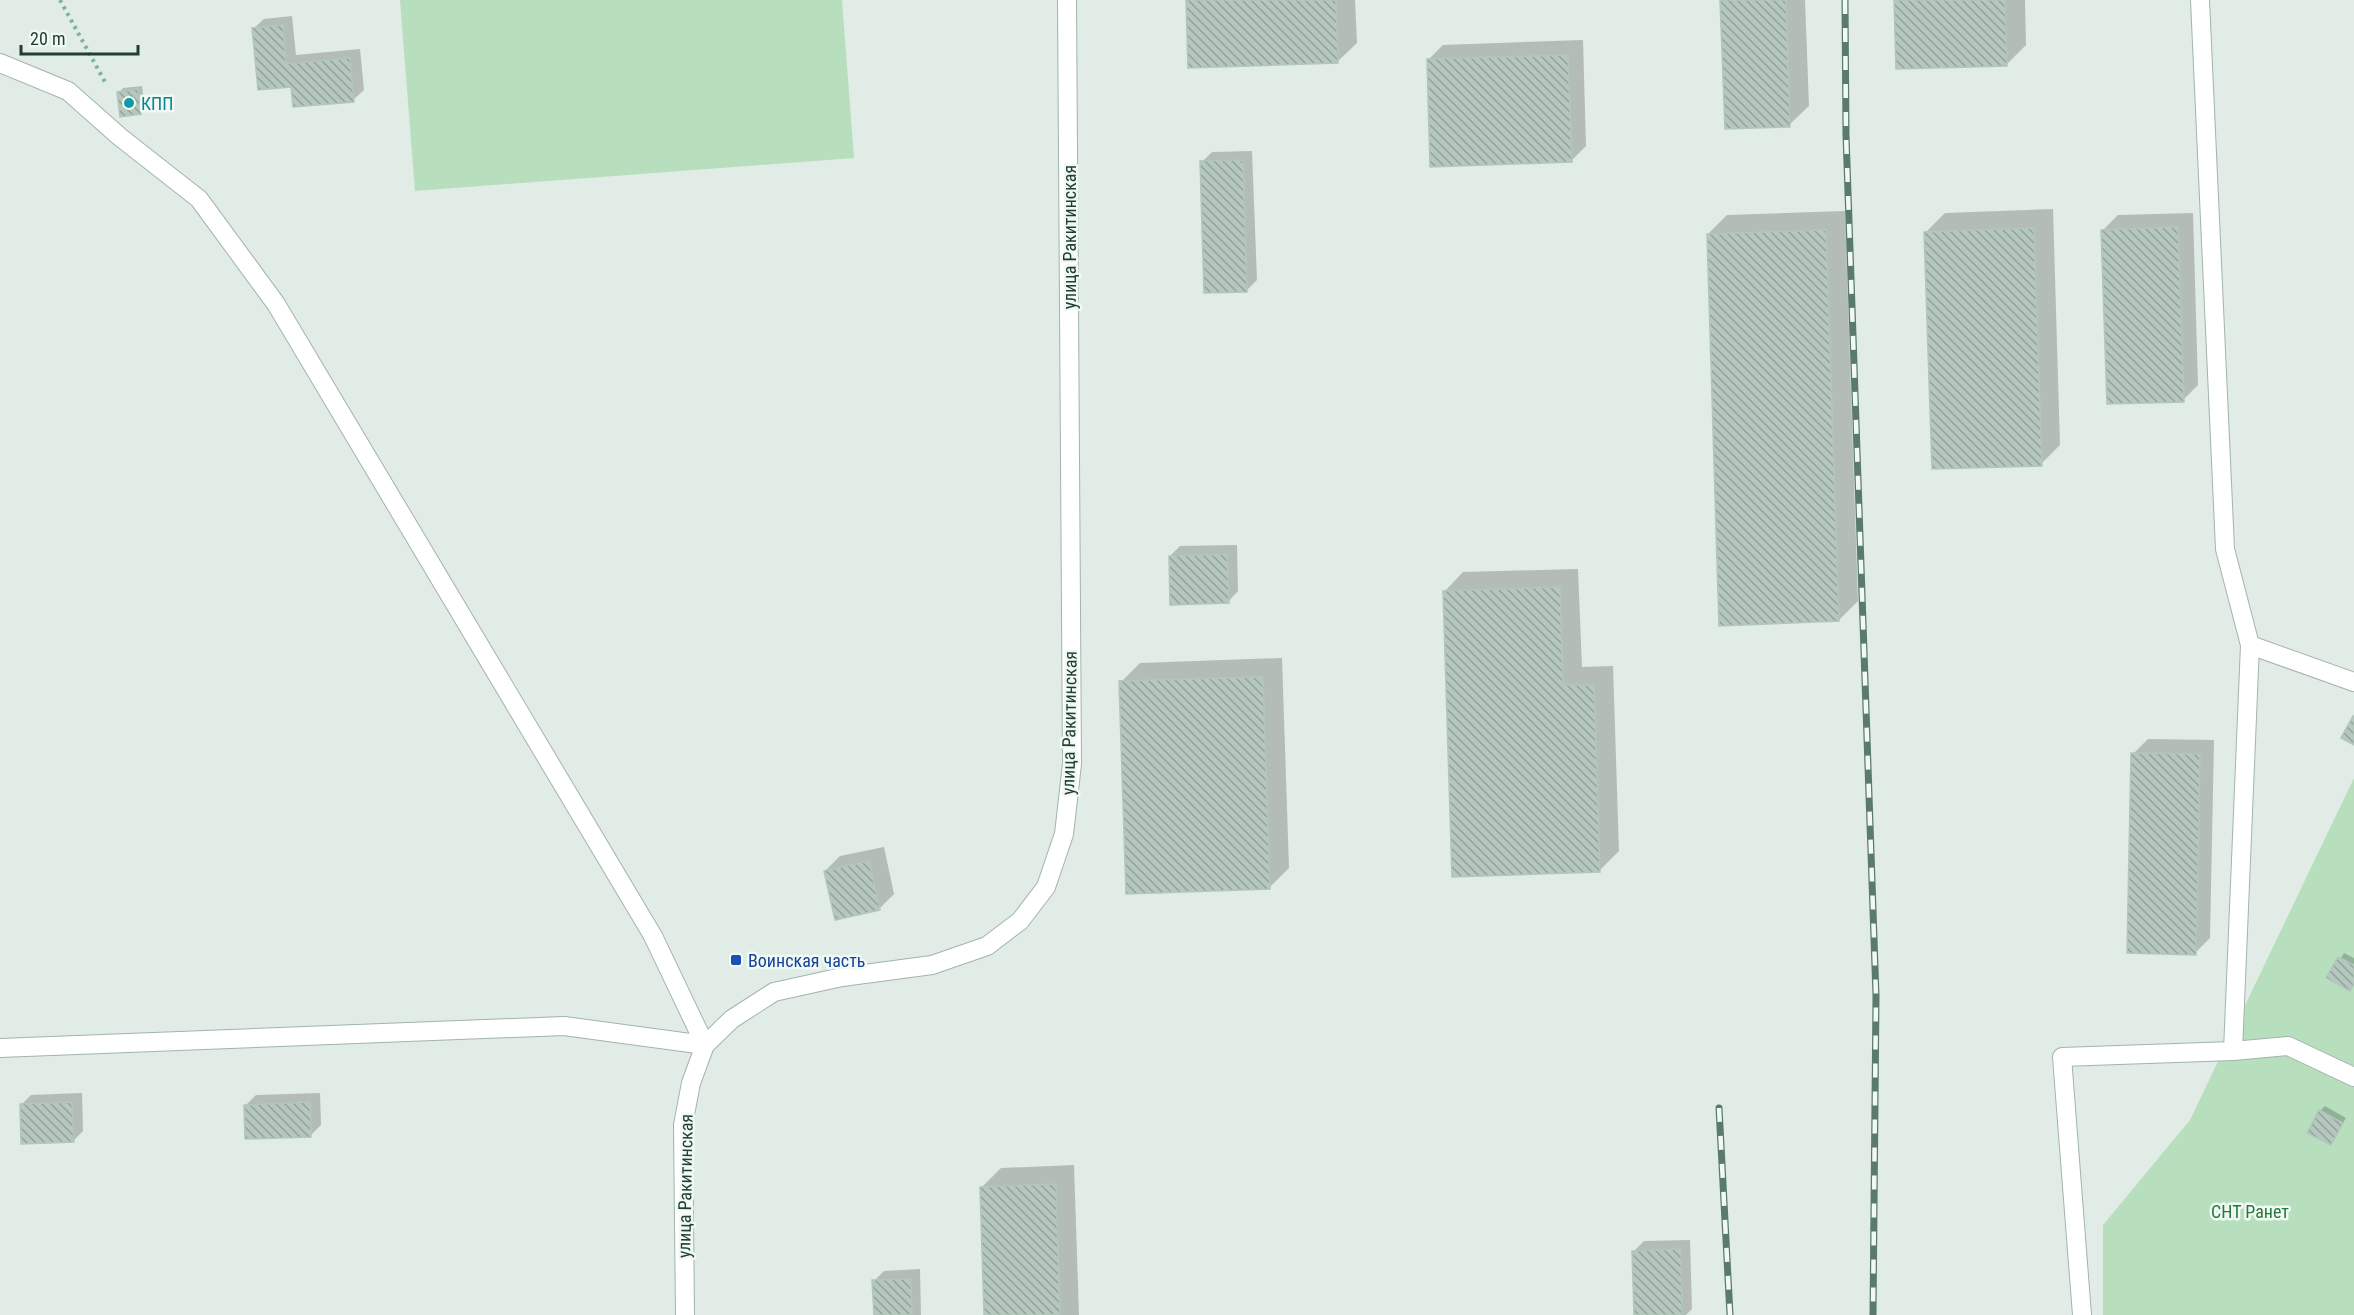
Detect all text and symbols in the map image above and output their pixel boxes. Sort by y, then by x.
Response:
scale bar [21,18,138,56]
text: 20 m [30,28,65,49]
place label: КПП [141,93,173,114]
marker: КПП [122,96,136,110]
street label: улица Ракитинская [1059,165,1080,309]
street label: улица Ракитинская [1057,651,1081,795]
place label: Воинская часть [748,950,865,971]
marker: Воинская часть [729,953,743,967]
street label: улица Ракитинская [673,1114,697,1258]
park label: СНТ Ранет [2211,1201,2289,1222]

